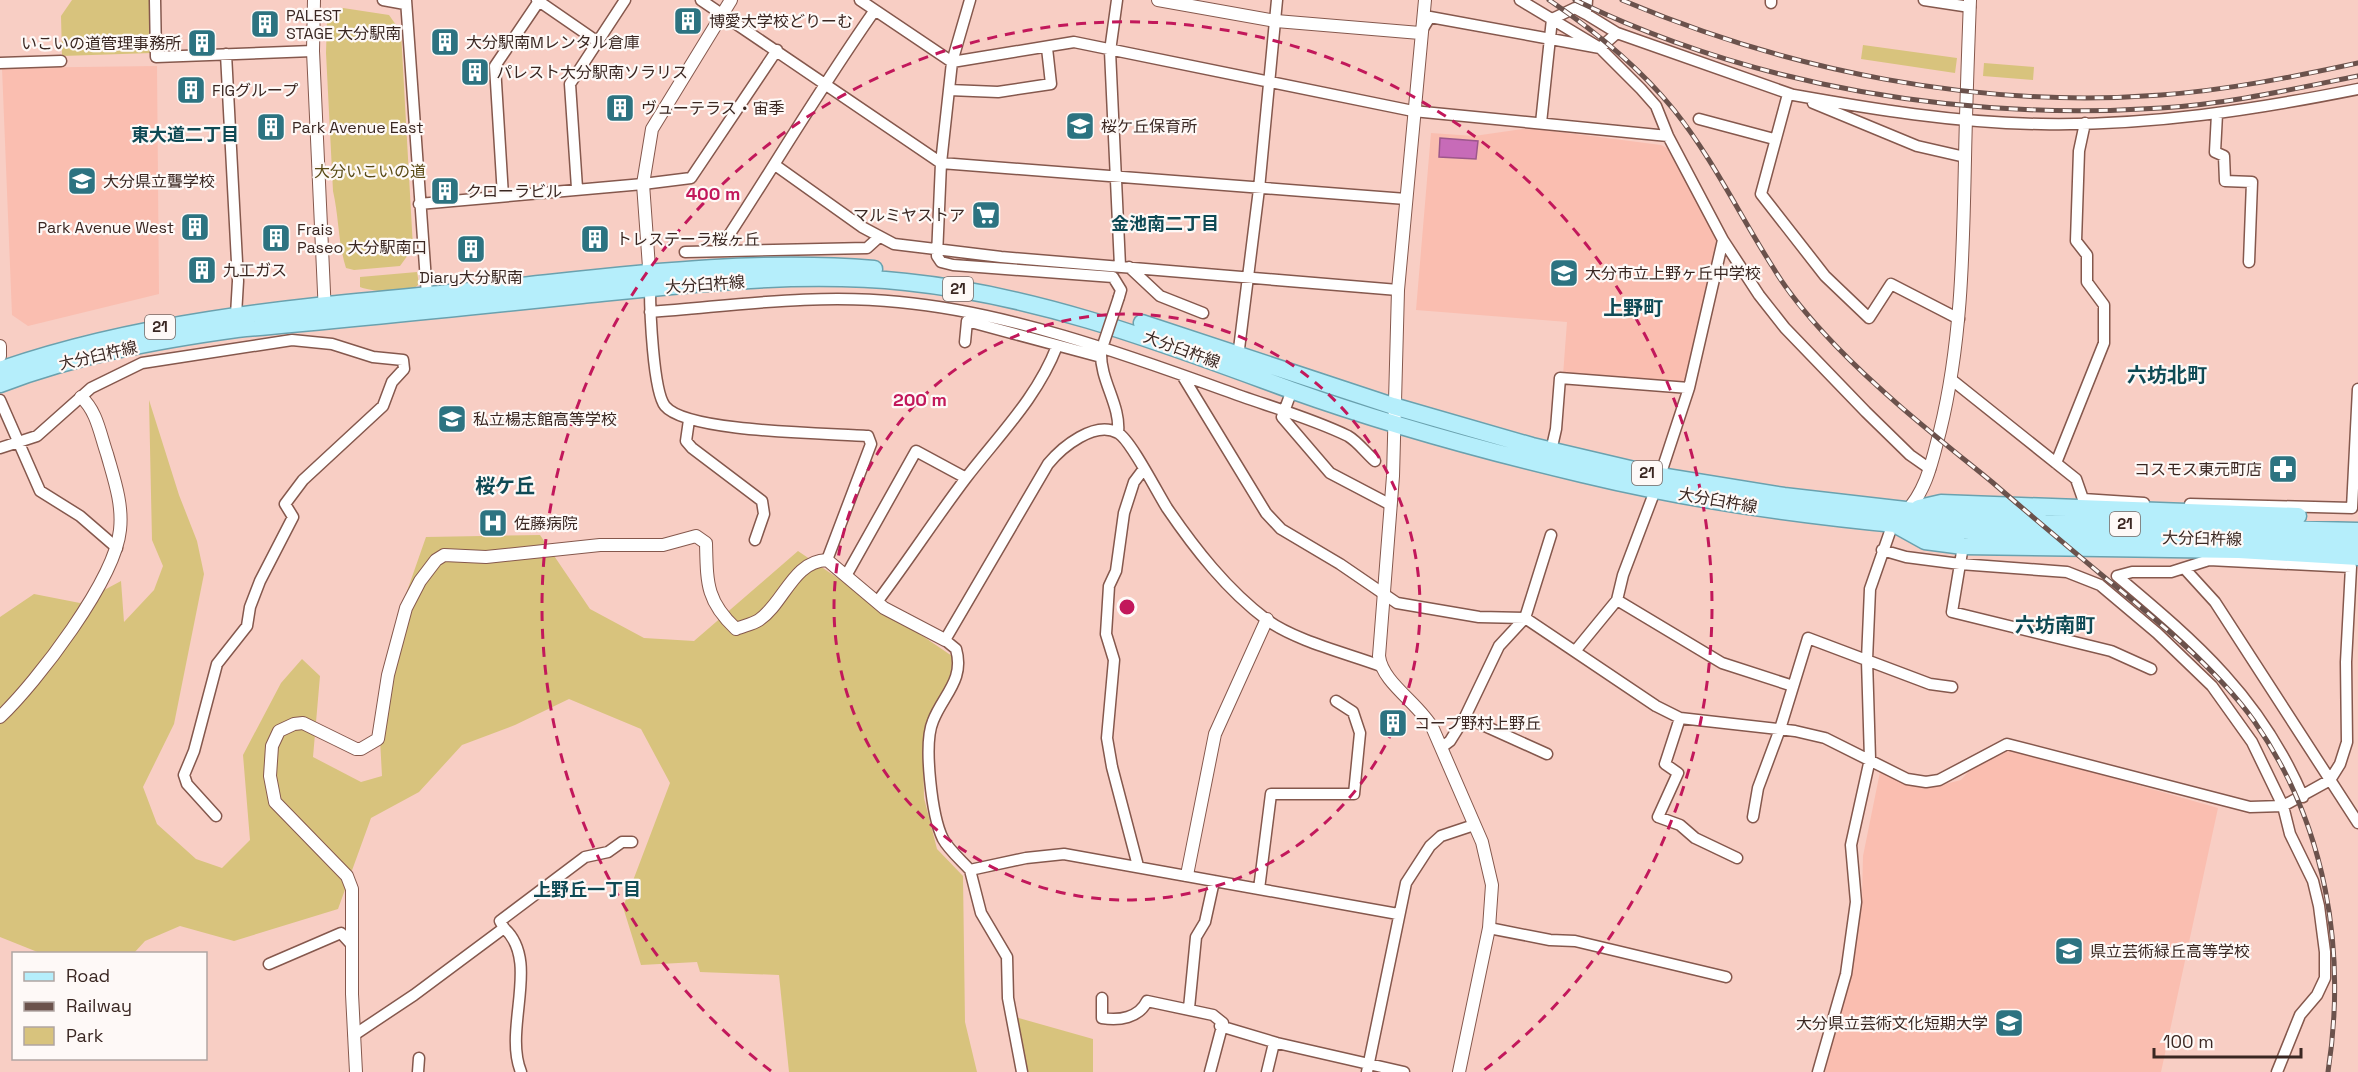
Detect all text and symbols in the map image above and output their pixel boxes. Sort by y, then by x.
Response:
place label: PALEST STAGE 大分駅南 [286,5,401,44]
building icon: 博愛大学校どりーむ [672,5,704,37]
building icon: PALEST STAGE 大分駅南 [249,8,281,40]
place label: 博愛大学校どりーむ [709,11,853,32]
building icon: 大分駅南Mレンタル倉庫 [429,26,461,58]
building icon: いこいの道管理事務所 [186,27,218,59]
place label: 大分駅南Mレンタル倉庫 [466,32,640,53]
place label: いこいの道管理事務所 [21,33,181,54]
building icon: パレスト大分駅南ソラリス [459,56,491,88]
place label: パレスト大分駅南ソラリス [496,62,688,83]
building icon: FIGグループ [175,74,207,106]
place label: FIGグループ [212,80,298,101]
building icon: ヴューテラス・宙季 [604,92,636,124]
place label: ヴューテラス・宙季 [641,98,785,119]
school or university icon: 桜ケ丘保育所 [1064,110,1096,142]
building icon: Park Avenue East [255,111,287,143]
place label: 桜ケ丘保育所 [1101,116,1197,137]
place label: Park Avenue East [292,117,424,138]
district label: 東大道二丁目 [131,123,239,146]
park label: 大分いこいの道 [314,161,426,182]
school or university icon: 大分県立聾学校 [66,165,98,197]
place label: 大分県立聾学校 [103,171,215,192]
building icon: クローラビル [429,175,461,207]
place label: クローラビル [466,181,562,202]
text: 400 m [686,182,740,205]
supermarket icon: マルミヤストア [970,199,1002,231]
place label: マルミヤストア [853,205,965,226]
building icon: Park Avenue West [179,211,211,243]
district label: 金池南二丁目 [1111,212,1219,235]
place label: Park Avenue West [37,217,174,238]
place label: Frais Paseo 大分駅南口 [297,219,427,258]
building icon: Frais Paseo 大分駅南口 [260,222,292,254]
building icon: トレステーラ桜ヶ丘 [579,223,611,255]
place label: トレステーラ桜ヶ丘 [616,229,760,250]
building icon: Diary大分駅南 [455,233,487,265]
building icon: 九工ガス [186,254,218,286]
school or university icon: 大分市立上野ヶ丘中学校 [1548,257,1580,289]
place label: 九工ガス [223,260,287,281]
place label: 大分市立上野ヶ丘中学校 [1585,263,1761,284]
place label: Diary大分駅南 [419,267,523,288]
street label: 大分臼杵線 [664,271,746,298]
road number: 21 [943,277,973,301]
district label: 上野町 [1603,295,1663,321]
road number: 21 [145,315,175,339]
street label: 大分臼杵線 [1141,326,1223,373]
street label: 大分臼杵線 [57,336,139,375]
district label: 六坊北町 [2127,362,2207,388]
text: 200 m [893,388,947,411]
school or university icon: 私立楊志館高等学校 [436,403,468,435]
place label: 私立楊志館高等学校 [473,409,617,430]
pharmacy icon: コスモス東元町店 [2267,453,2299,485]
place label: コスモス東元町店 [2134,459,2262,480]
road number: 21 [1632,461,1662,485]
district label: 桜ケ丘 [475,473,535,499]
street label: 大分臼杵線 [1677,483,1759,518]
hospital icon: 佐藤病院 [477,507,509,539]
road number: 21 [2110,512,2140,536]
place label: 佐藤病院 [514,513,578,534]
street label: 大分臼杵線 [2162,527,2242,550]
centre of rings [1117,597,1137,617]
district label: 六坊南町 [2015,612,2095,638]
building icon: コープ野村上野丘 [1377,707,1409,739]
place label: コープ野村上野丘 [1414,713,1541,734]
district label: 上野丘一丁目 [533,878,641,901]
school or university icon: 県立芸術緑丘高等学校 [2053,935,2085,967]
place label: 県立芸術緑丘高等学校 [2090,941,2250,962]
legend [12,952,207,1060]
text: Road [66,964,110,987]
text: Railway [66,994,132,1017]
school or university icon: 大分県立芸術文化短期大学 [1993,1007,2025,1039]
place label: 大分県立芸術文化短期大学 [1796,1013,1988,1034]
scale bar [2154,1021,2301,1059]
text: Park [66,1024,104,1047]
text: 100 m [2163,1030,2214,1053]

